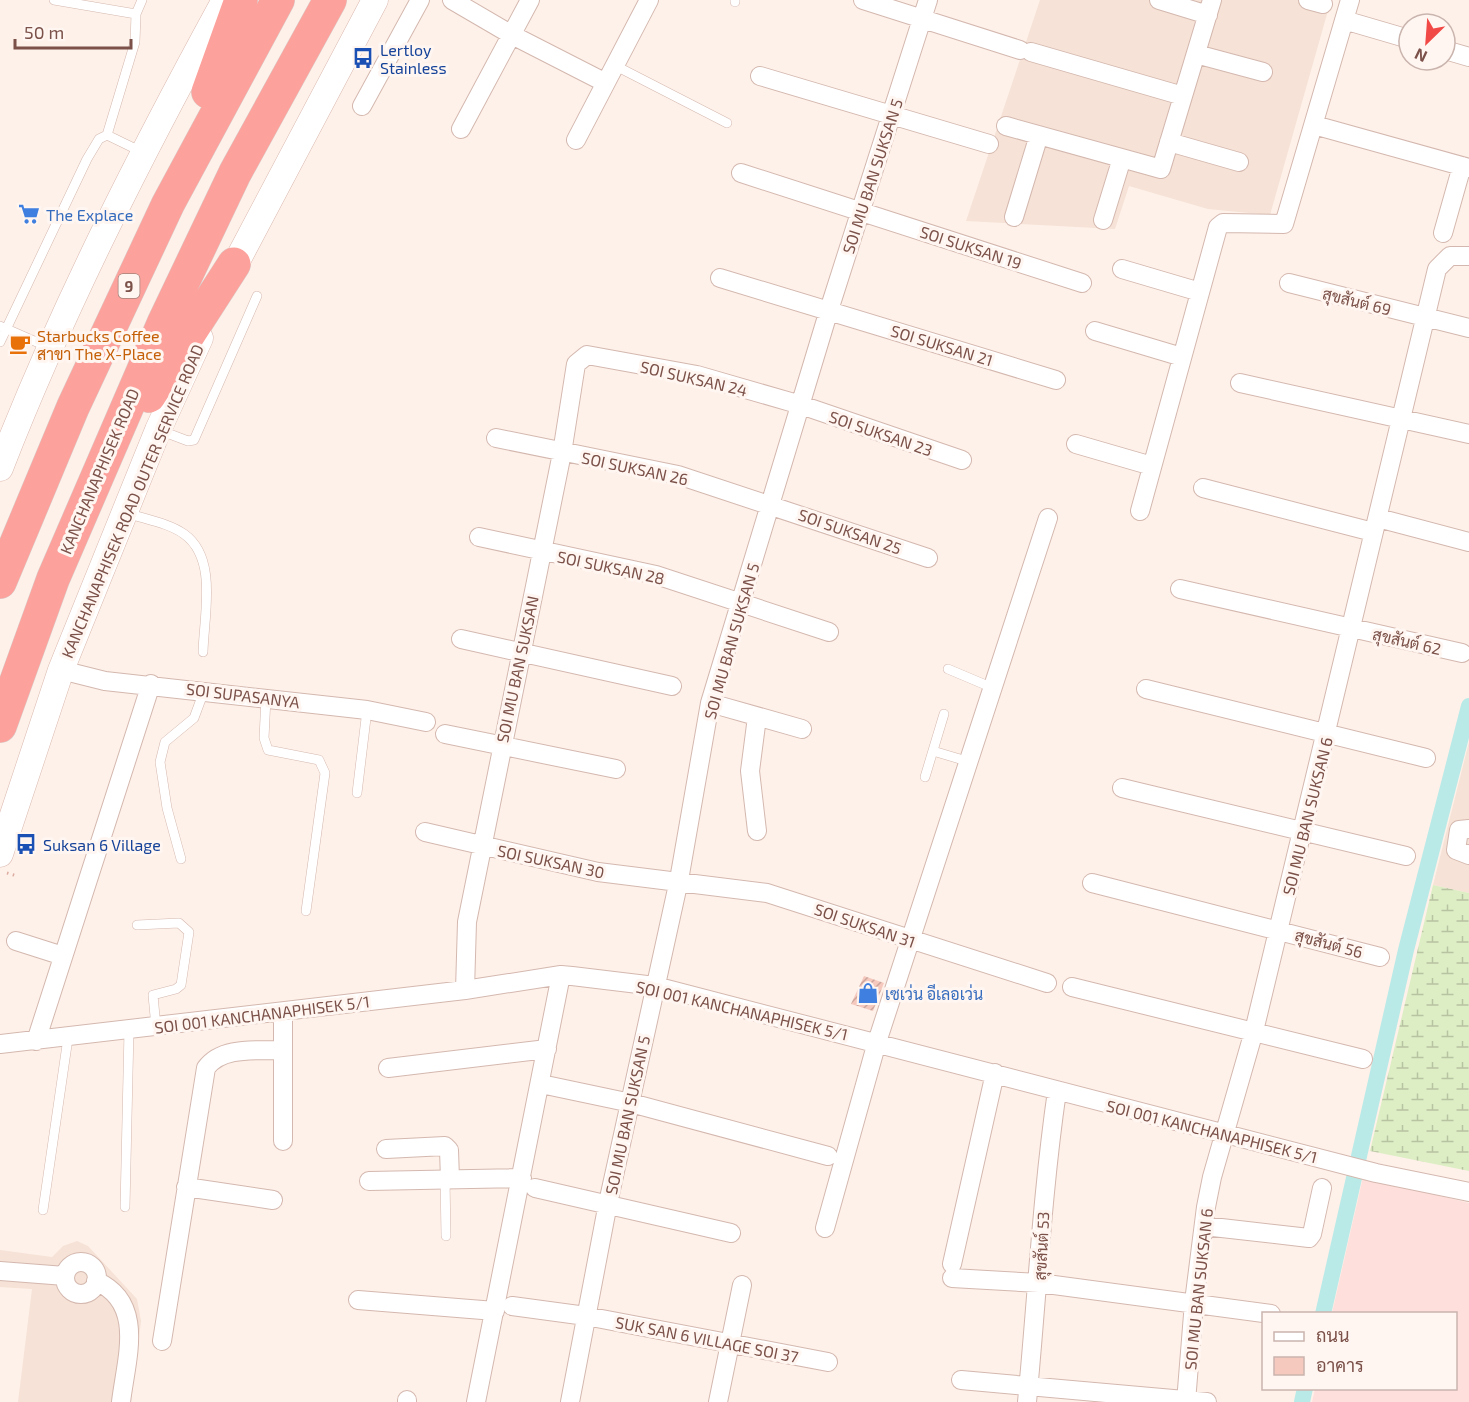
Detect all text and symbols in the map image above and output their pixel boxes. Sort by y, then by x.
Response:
scale bar [15,12,130,50]
north arrow [1397,12,1457,72]
text: 50 m [24,21,64,43]
place label: Lertloy Stainless [380,40,447,77]
text: N [1411,45,1430,67]
bus stop icon: Lertloy Stainless [351,46,375,70]
street label: SOI MU BAN SUKSAN 5 [838,96,906,256]
supermarket icon: The Explace [17,202,41,226]
place label: The Explace [46,205,133,224]
street label: SOI SUKSAN 19 [918,222,1024,272]
road number: 9 [118,274,140,298]
street label: สุขสันต์ 69 [1320,281,1394,322]
street label: SOI SUKSAN 21 [889,320,995,370]
place label: Starbucks Coffee สาขา The X-Place [37,326,162,363]
cafe icon: Starbucks Coffee สาขา The X-Place [8,332,32,356]
street label: KANCHANAPHISEK ROAD OUTER SERVICE ROAD [57,341,207,661]
street label: SOI SUKSAN 24 [639,356,749,400]
street label: KANCHANAPHISEK ROAD [56,385,142,557]
street label: SOI SUKSAN 23 [827,406,935,460]
street label: SOI SUKSAN 26 [580,447,690,489]
street label: SOI SUKSAN 25 [796,504,904,558]
street label: SOI SUKSAN 28 [556,546,666,588]
street label: SOI MU BAN SUKSAN 5 [700,561,762,721]
street label: SOI MU BAN SUKSAN [492,594,542,744]
street label: สุขสันต์ 62 [1370,622,1444,661]
street label: SOI SUPASANYA [185,679,301,711]
street label: SOI MU BAN SUKSAN 6 [1278,735,1336,897]
bus stop icon: Suksan 6 Village [14,832,38,856]
place label: Suksan 6 Village [43,835,161,854]
street label: SOI SUKSAN 30 [496,840,606,882]
street label: SOI SUKSAN 31 [812,899,918,951]
street label: สุขสันต์ 56 [1292,923,1365,964]
street label: SOI 001 KANCHANAPHISEK 5/1 [634,976,850,1044]
shop icon: เซเว่น อีเลอเว่น [856,981,880,1005]
place label: เซเว่น อีเลอเว่น [885,983,983,1003]
street label: SOI 001 KANCHANAPHISEK 5/1 [153,991,371,1037]
street label: SOI MU BAN SUKSAN 5 [601,1034,653,1196]
street label: SOI 001 KANCHANAPHISEK 5/1 [1105,1096,1319,1166]
street label: SOI MU BAN SUKSAN 6 [1180,1207,1216,1371]
street label: สุขสันต์ 53 [1028,1211,1055,1281]
street label: SUK SAN 6 VILLAGE SOI 37 [614,1312,800,1366]
legend [1262,1312,1457,1390]
text: ถนน [1316,1324,1349,1346]
text: อาคาร [1316,1354,1364,1376]

